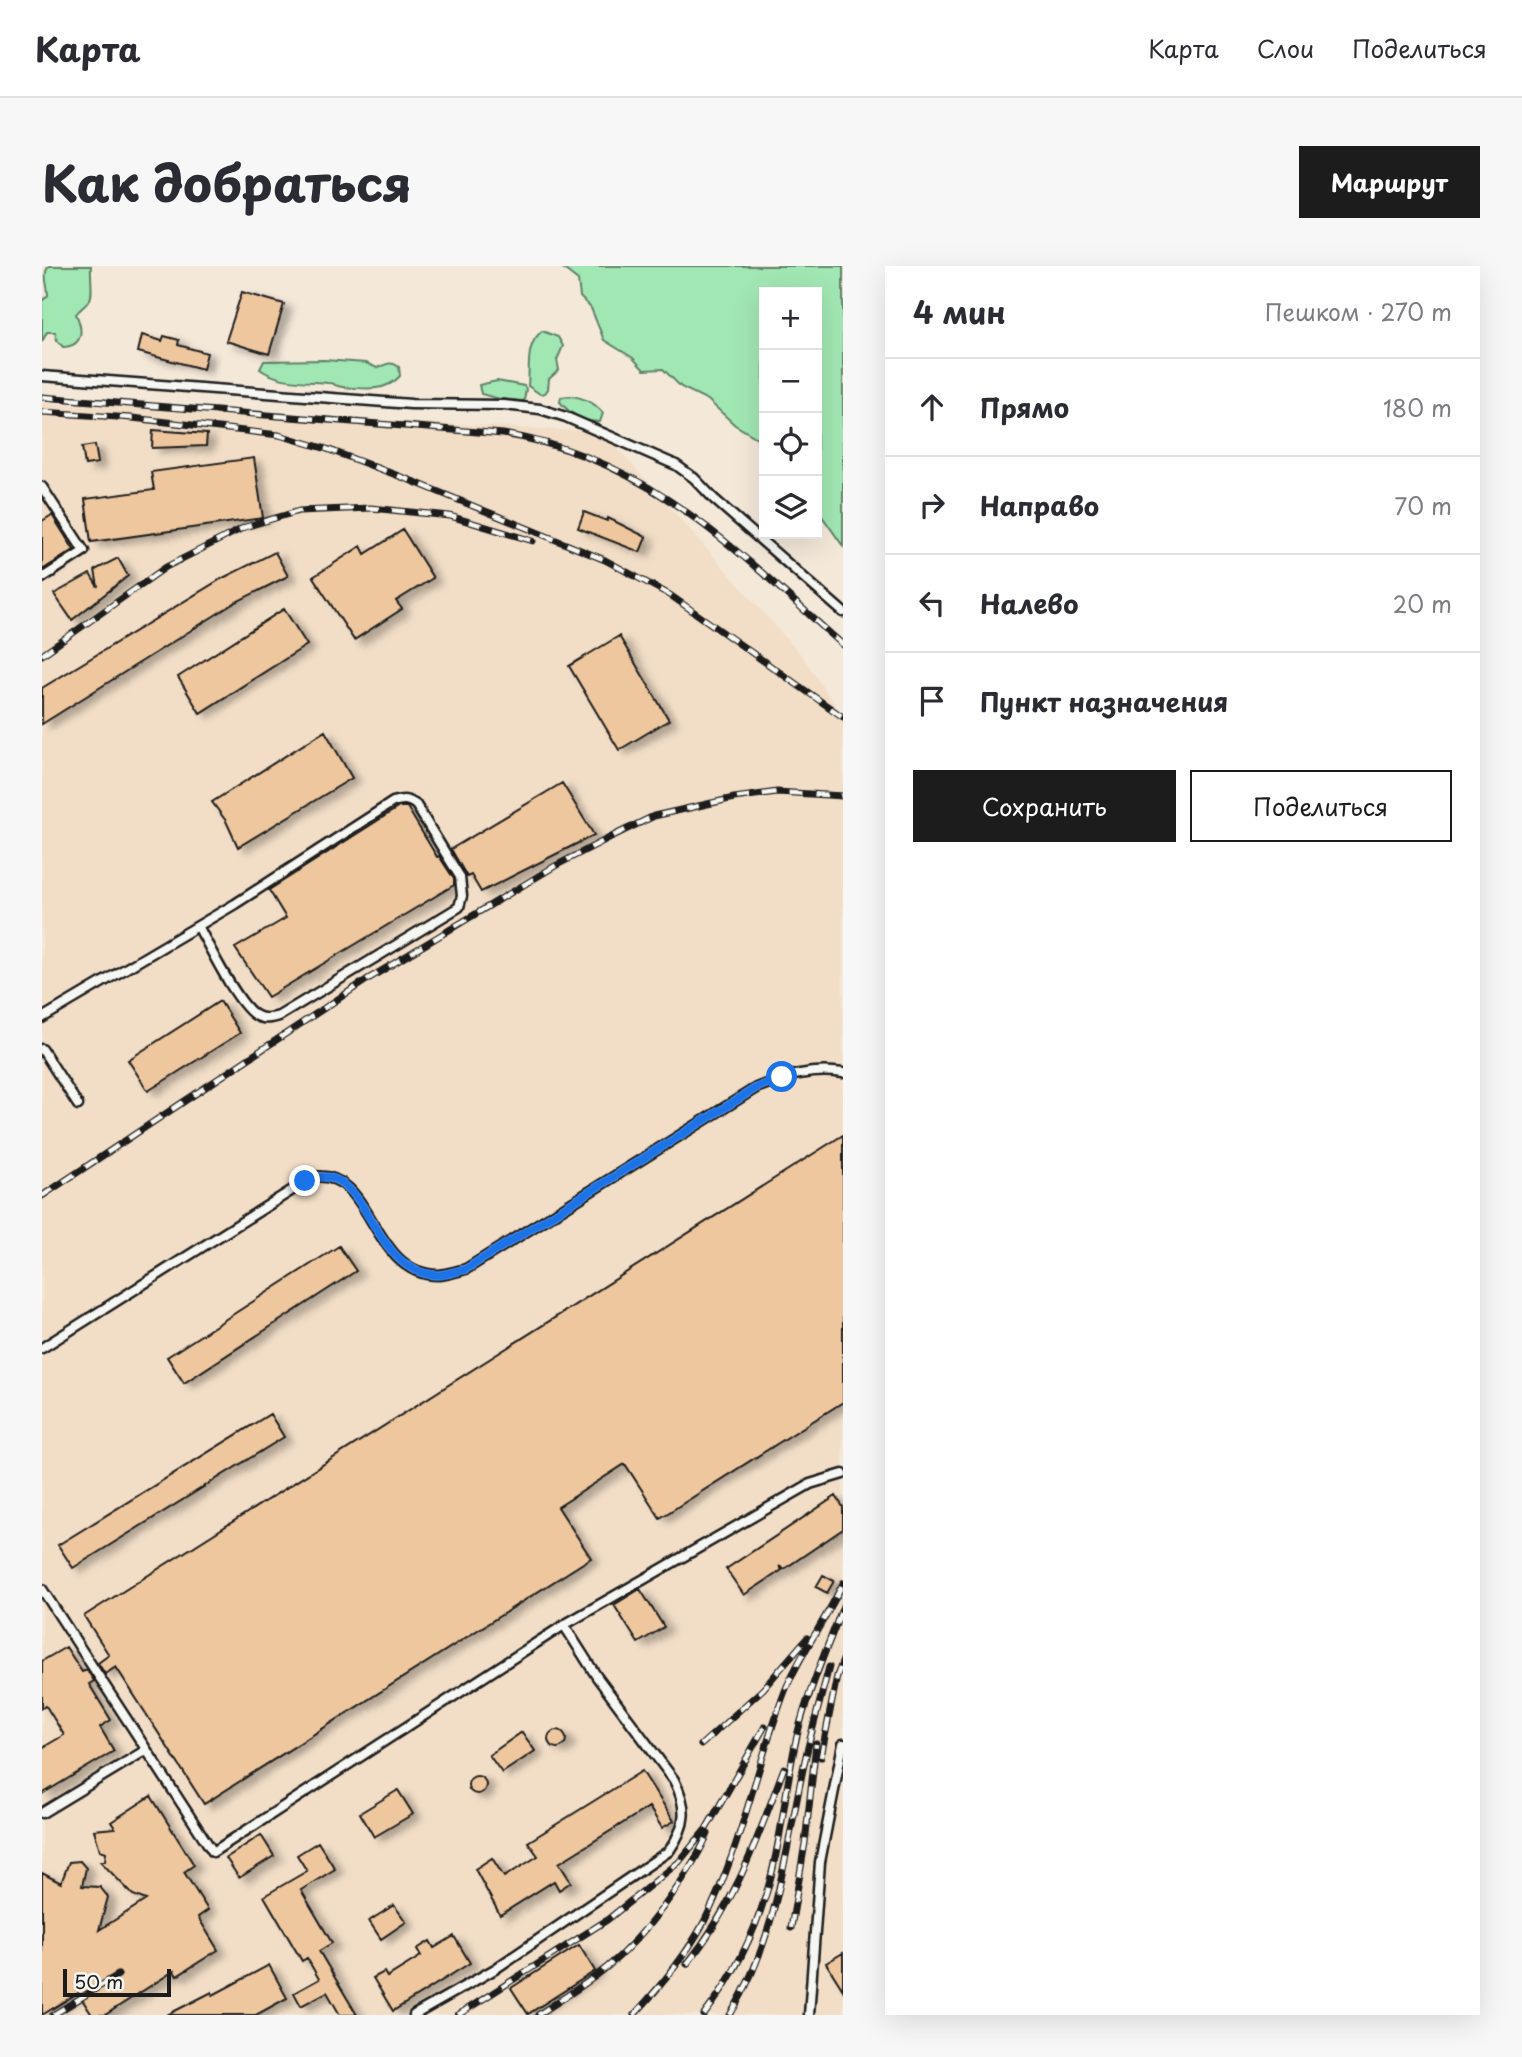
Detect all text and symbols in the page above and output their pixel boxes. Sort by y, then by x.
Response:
text: Карта [35,23,141,73]
text: Карта [1148,30,1219,66]
text: Слои [1257,30,1314,66]
text: Поделиться [1352,30,1487,66]
text: Как добраться [42,145,412,219]
button: Маршрут [1299,146,1480,218]
map controls [759,287,822,539]
button: + [759,287,822,350]
text: 4 мин [913,289,1006,334]
text: Пешком · 270 m [1265,294,1452,329]
button: − [759,350,822,413]
icon: ahead [913,388,951,426]
text: Прямо [980,388,1069,427]
text: 180 m [1383,390,1452,425]
button: locate [759,413,822,476]
button: layers [759,476,822,539]
icon: right [913,486,951,524]
text: Направо [980,486,1099,525]
text: 70 m [1394,488,1452,523]
icon: left [913,584,951,622]
text: Налево [980,584,1078,623]
text: 20 m [1393,586,1452,621]
icon: arrive [913,682,951,720]
text: Пункт назначения [980,682,1228,721]
button: Сохранить [913,770,1176,842]
button: Поделиться [1190,770,1452,842]
route start [766,1061,797,1092]
route end [289,1165,320,1196]
scale bar [63,1966,172,1998]
text: 50 m [74,1967,123,1995]

